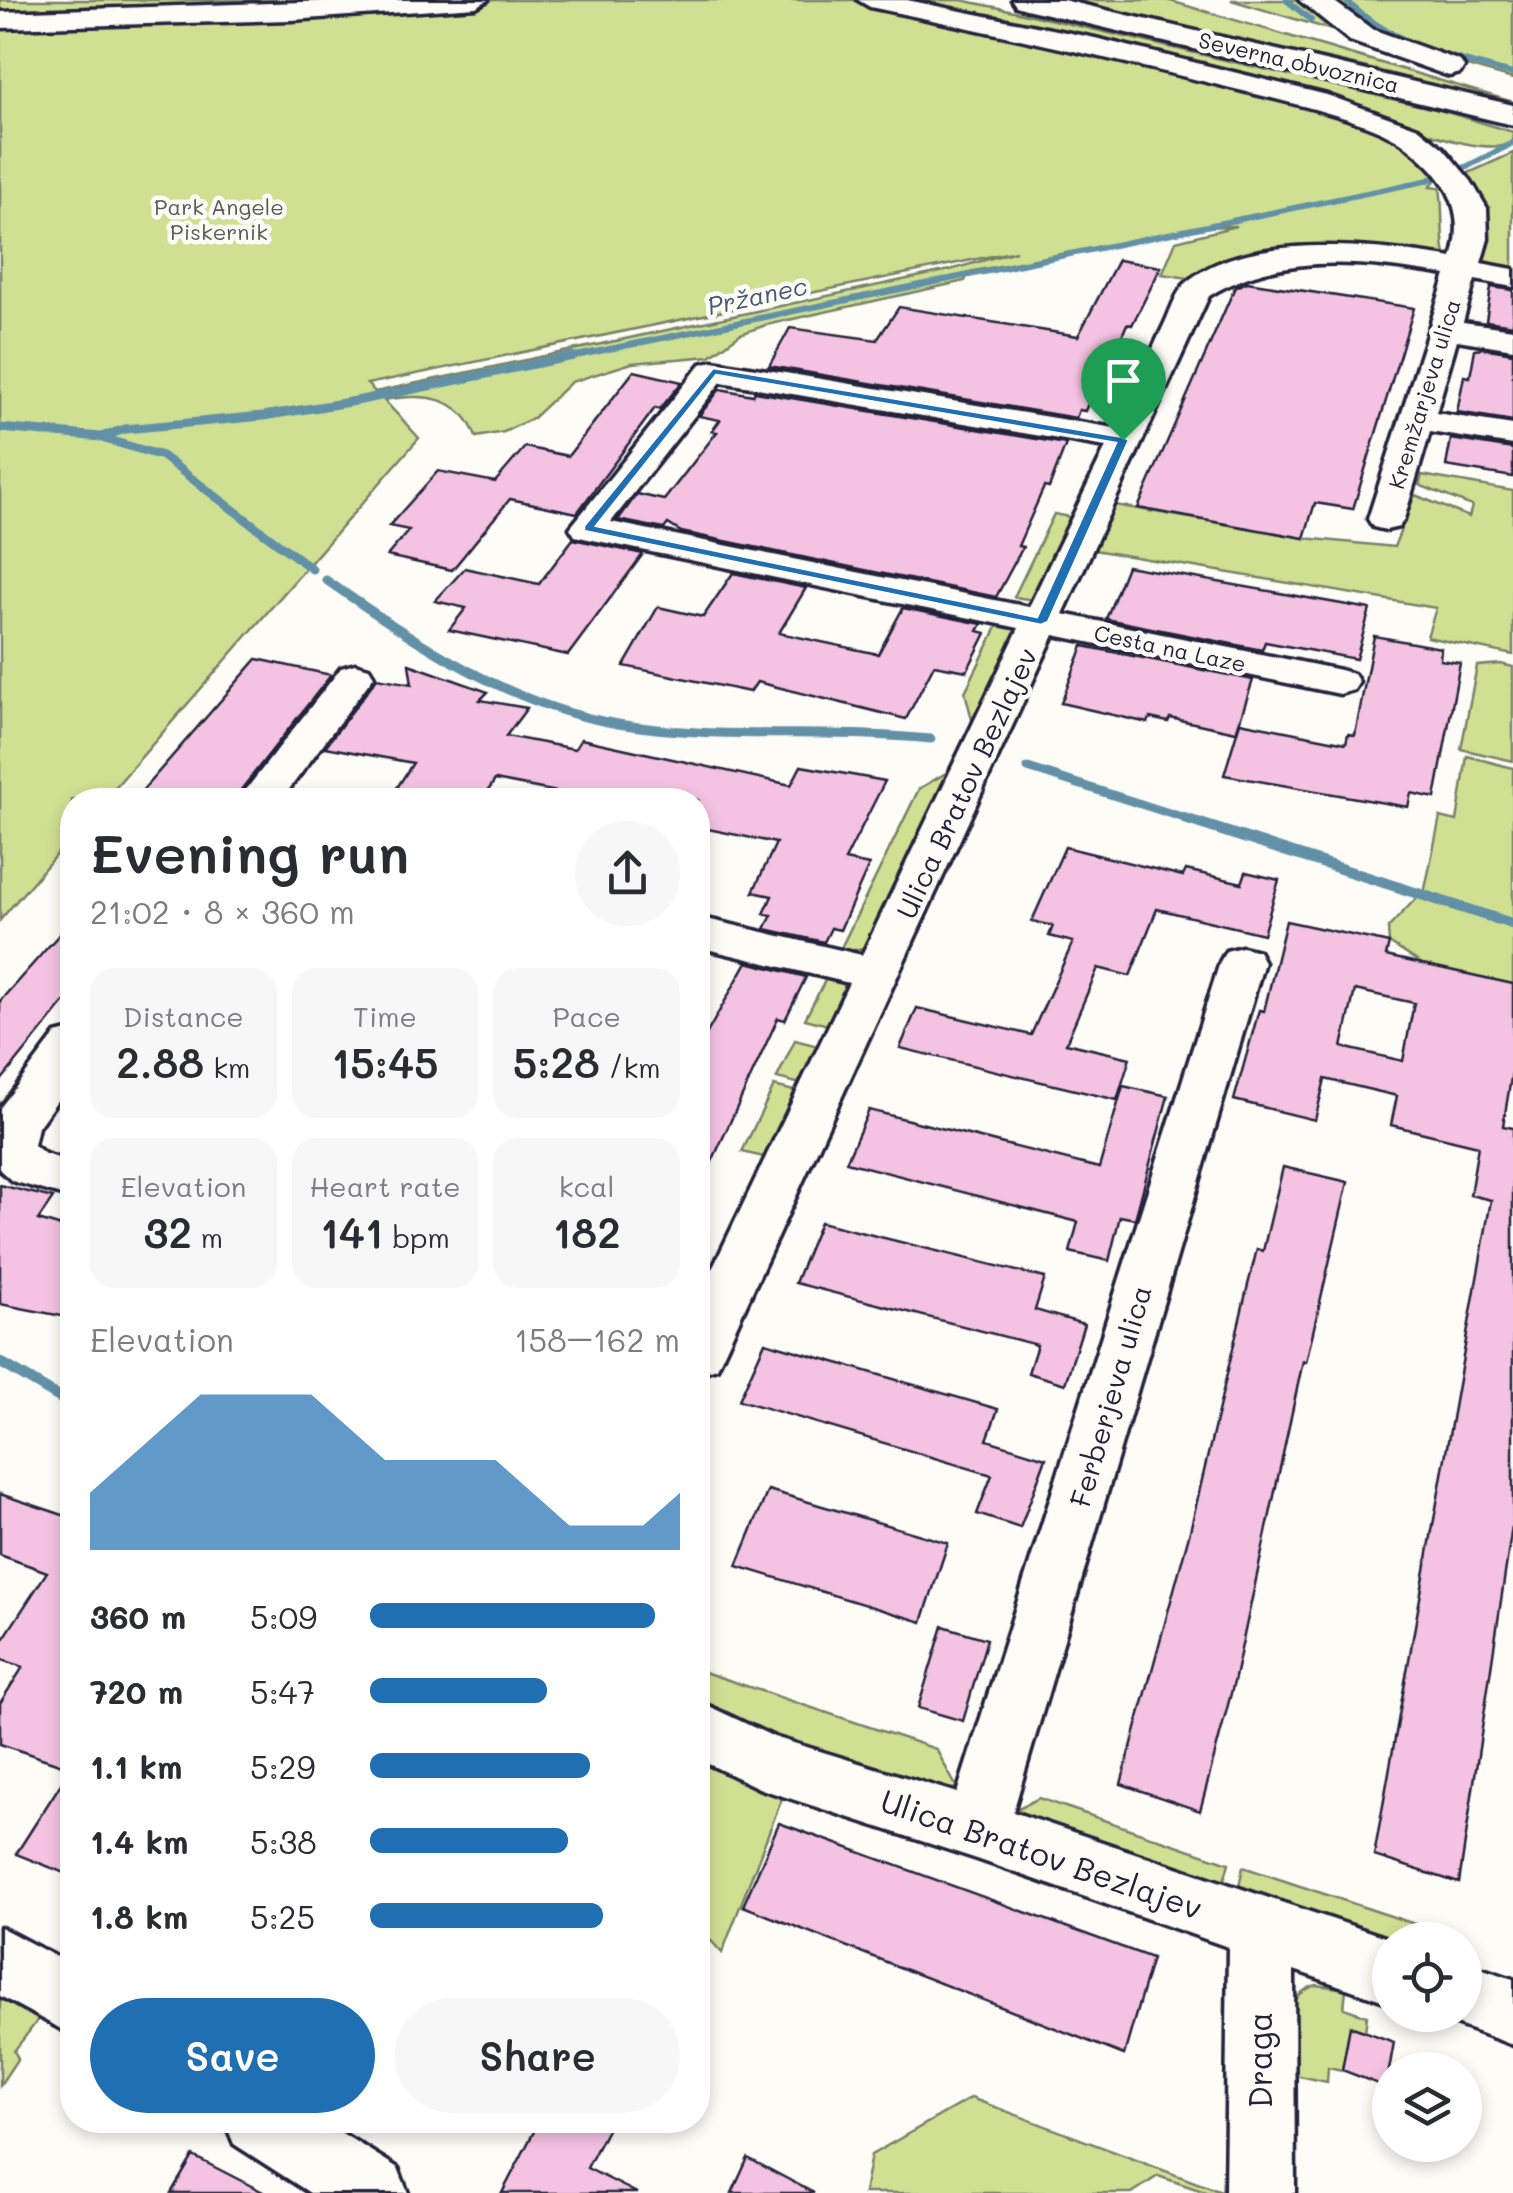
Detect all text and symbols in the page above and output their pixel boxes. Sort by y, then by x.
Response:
street label: Severna obvoznica [1196,25,1402,99]
park label: Park Angele Piskernik [154,192,284,246]
water label: Pržanec [704,269,810,321]
street label: Kremžarjeva ulica [1381,296,1467,492]
pin [1081,338,1166,441]
icon: arrive [1096,353,1151,408]
street label: Cesta na Laze [1091,618,1249,678]
street label: Ulica Bratov Bezlajev [887,642,1045,924]
text: Evening run [90,816,409,888]
button: share [575,821,680,926]
text: 21:02 · 8 × 360 m [90,890,355,932]
text: Distance [123,998,244,1034]
text: Time [353,998,417,1034]
text: Pace [552,998,621,1034]
text: 2.88 [116,1034,204,1089]
text: 15:45 [332,1034,438,1089]
text: 5:28 [513,1034,600,1089]
text: km [204,1049,250,1085]
text: /km [600,1049,661,1085]
text: Elevation [120,1168,246,1204]
text: Heart rate [309,1168,461,1204]
text: kcal [559,1168,615,1204]
text: 32 [143,1204,192,1259]
text: 141 [320,1204,383,1259]
text: 182 [553,1204,621,1259]
text: m [192,1219,223,1255]
text: bpm [383,1219,450,1255]
street label: Ferberjeva ulica [1061,1281,1159,1511]
text: Elevation [90,1318,234,1360]
text: 158–162 m [514,1318,680,1360]
text: 360 m [90,1595,186,1637]
text: 5:09 [250,1595,317,1637]
text: 720 m [90,1670,183,1712]
text: 5:47 [250,1670,315,1712]
text: 1.1 km [90,1745,182,1787]
text: 5:29 [250,1745,315,1787]
street label: Ulica Bratov Bezlajev [876,1778,1208,1928]
text: 1.4 km [90,1820,189,1862]
text: 5:38 [250,1820,317,1862]
text: 1.8 km [90,1895,188,1937]
text: 5:25 [250,1895,315,1937]
map controls [1372,1922,1482,2162]
button: locate [1372,1922,1482,2032]
button: Save [90,1998,375,2113]
button: Share [395,1998,680,2113]
street label: Draga [1238,2012,1280,2108]
button: layers [1372,2052,1482,2162]

